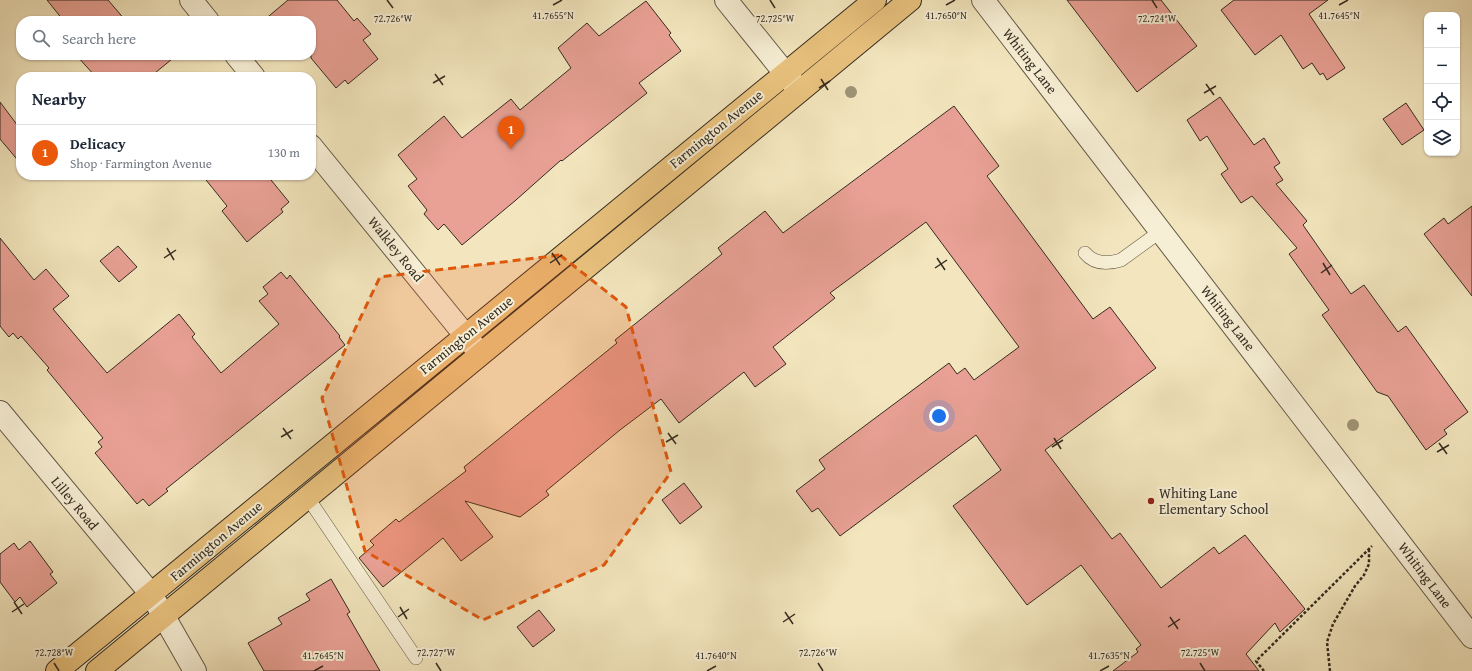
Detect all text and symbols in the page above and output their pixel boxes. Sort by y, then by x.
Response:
text: 41.7655°N [532,8,574,23]
text: 41.7650°N [925,8,967,23]
text: 41.7645°N [1318,8,1360,23]
text: 72.726°W [374,11,413,26]
text: 72.725°W [756,11,795,26]
text: 72.724°W [1138,11,1177,26]
map controls [1424,12,1460,156]
button: + [1424,12,1460,48]
search box [16,16,316,60]
street label: Whiting Lane [998,24,1062,98]
icon: search [30,27,52,49]
text: Search here [62,28,136,49]
button: − [1424,48,1460,84]
button: locate [1424,84,1460,120]
street label: Farmington Avenue [665,85,767,173]
text: Nearby [32,86,86,111]
pin: 1 [498,116,524,149]
button: layers [1424,120,1460,156]
text: Delicacy [70,133,126,154]
text: 1 [42,143,48,162]
text: 130 m [268,143,300,162]
text: Shop · Farmington Avenue [70,154,212,173]
street label: Walkley Road [363,212,429,286]
street label: Whiting Lane [1196,281,1260,355]
street label: Farmington Avenue [415,291,517,379]
your location [929,406,949,426]
street label: Lilley Road [47,472,104,535]
place label: Whiting Lane Elementary School [1159,483,1269,519]
street label: Farmington Avenue [166,496,267,586]
marker: Whiting Lane Elementary School [1146,496,1156,506]
street label: Whiting Lane [1393,538,1457,613]
text: 72.728°W [35,645,74,660]
text: 72.727°W [417,645,456,660]
text: 72.726°W [799,645,838,660]
text: 72.725°W [1181,645,1220,660]
text: 41.7645°N [302,648,344,663]
text: 41.7640°N [695,648,737,663]
text: 41.7635°N [1088,648,1130,663]

